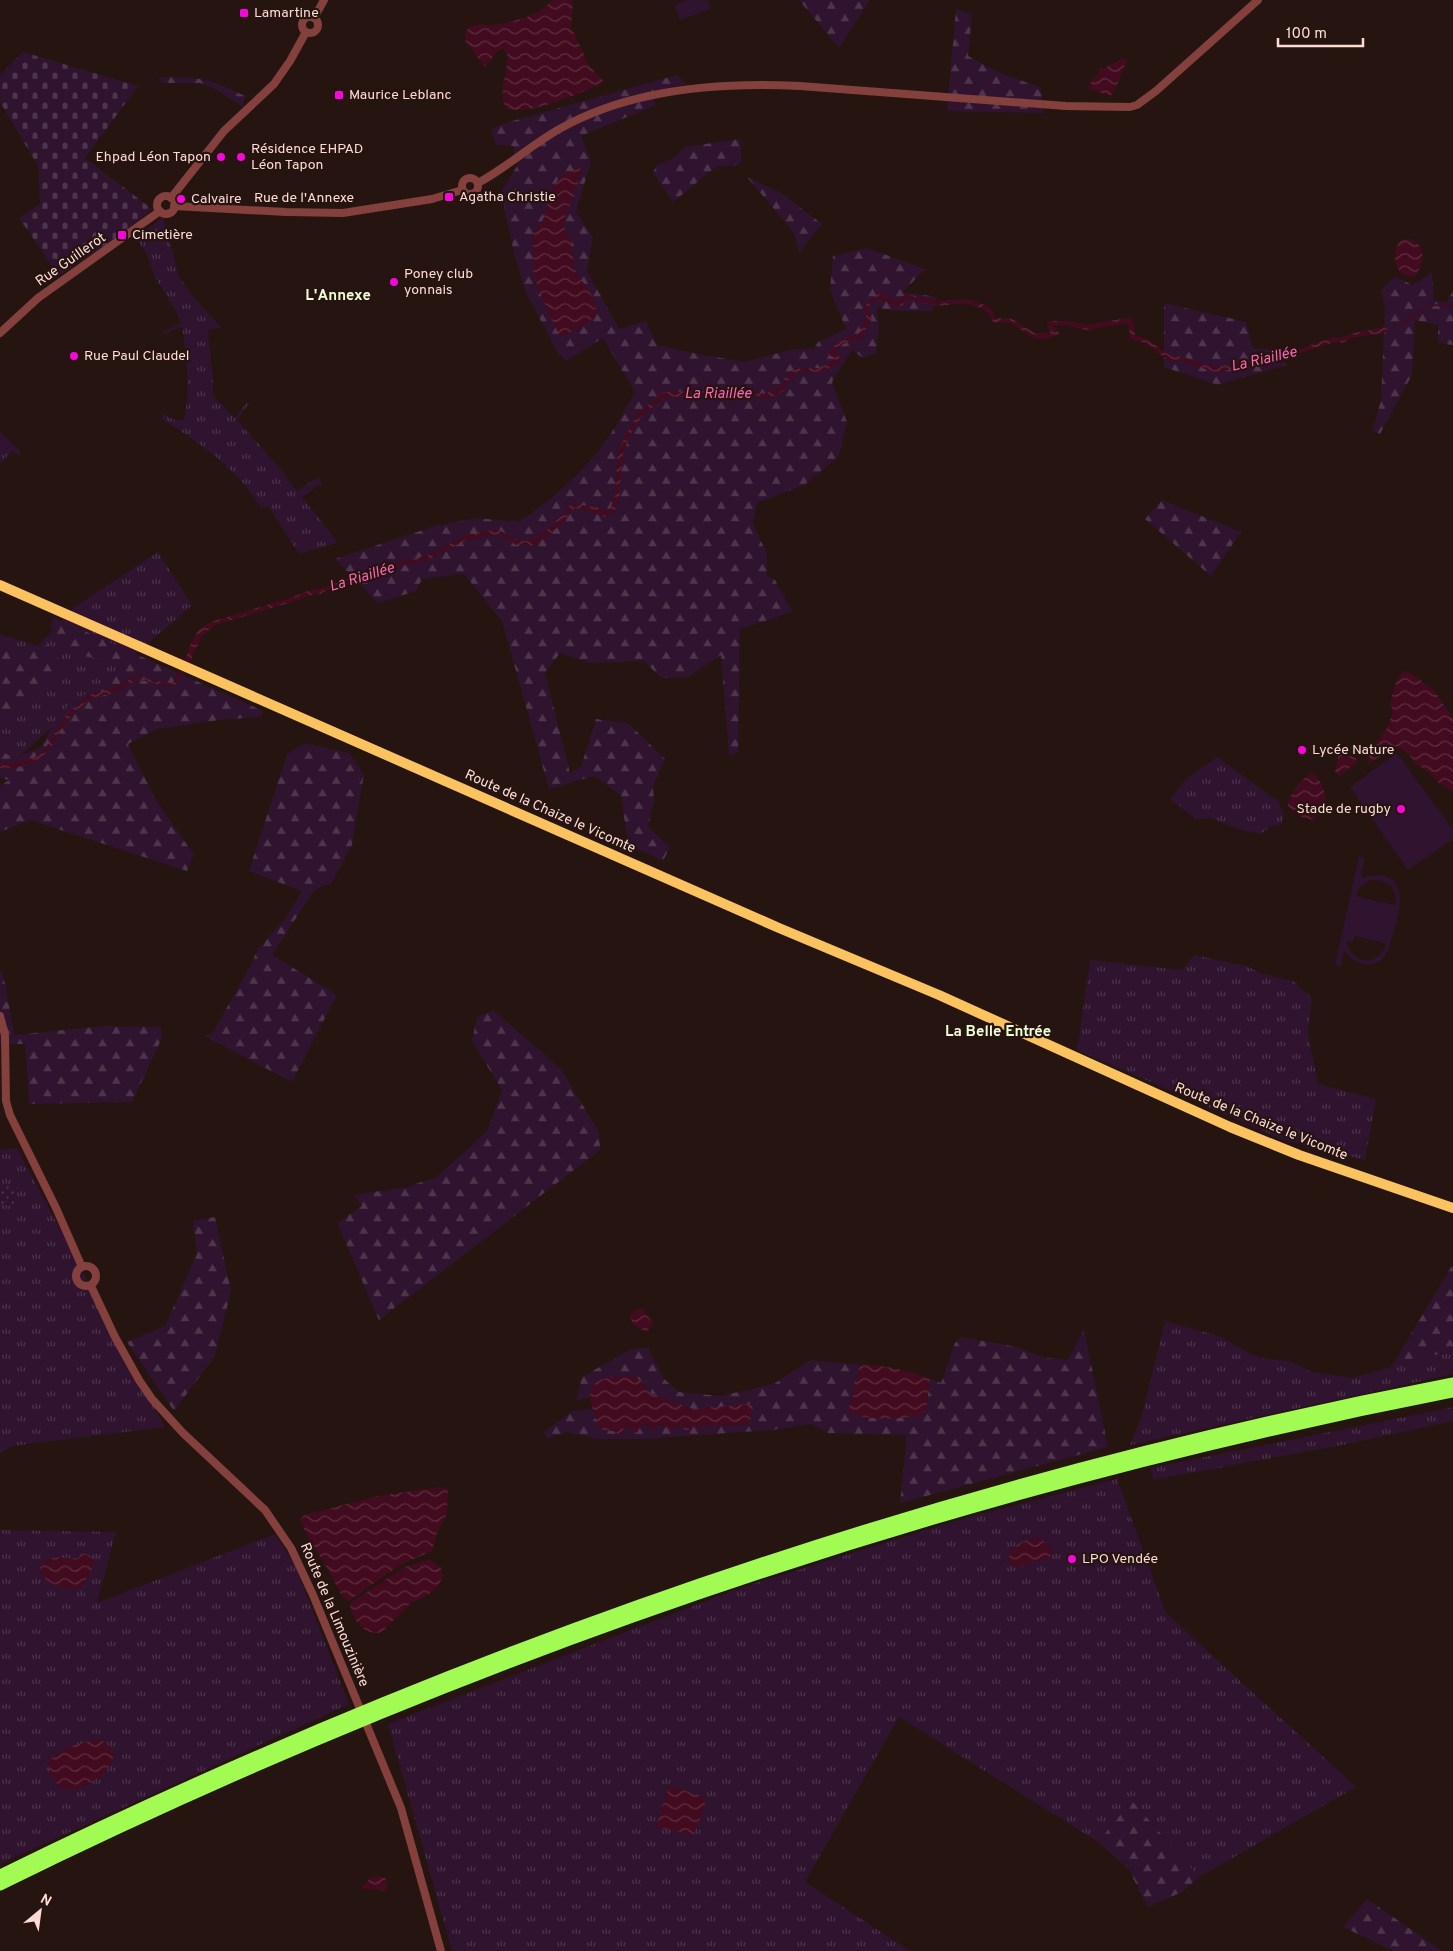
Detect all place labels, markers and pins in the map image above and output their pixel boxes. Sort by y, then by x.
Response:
place label: Lamartine [254,5,319,22]
marker: Lamartine [238,7,250,19]
place label: Maurice Leblanc [349,87,452,104]
marker: Maurice Leblanc [333,89,345,101]
place label: Résidence EHPAD Léon Tapon [251,141,363,174]
place label: Ehpad Léon Tapon [95,149,211,166]
marker: Ehpad Léon Tapon [215,151,227,163]
marker: Résidence EHPAD Léon Tapon [235,151,247,163]
place label: Agatha Christie [459,189,556,206]
place label: Calvaire [191,191,242,208]
marker: Agatha Christie [443,191,455,203]
marker: Calvaire [175,193,187,205]
place label: Cimetière [132,227,193,244]
marker: Cimetière [116,229,128,241]
place label: Poney club yonnais [404,266,473,299]
marker: Poney club yonnais [388,276,400,288]
place label: Rue Paul Claudel [84,348,189,365]
marker: Rue Paul Claudel [68,350,80,362]
place label: Lycée Nature [1312,742,1394,759]
marker: Lycée Nature [1296,744,1308,756]
place label: Stade de rugby [1296,801,1391,818]
marker: Stade de rugby [1395,803,1407,815]
place label: LPO Vendée [1082,1551,1158,1568]
marker: LPO Vendée [1066,1553,1078,1565]

